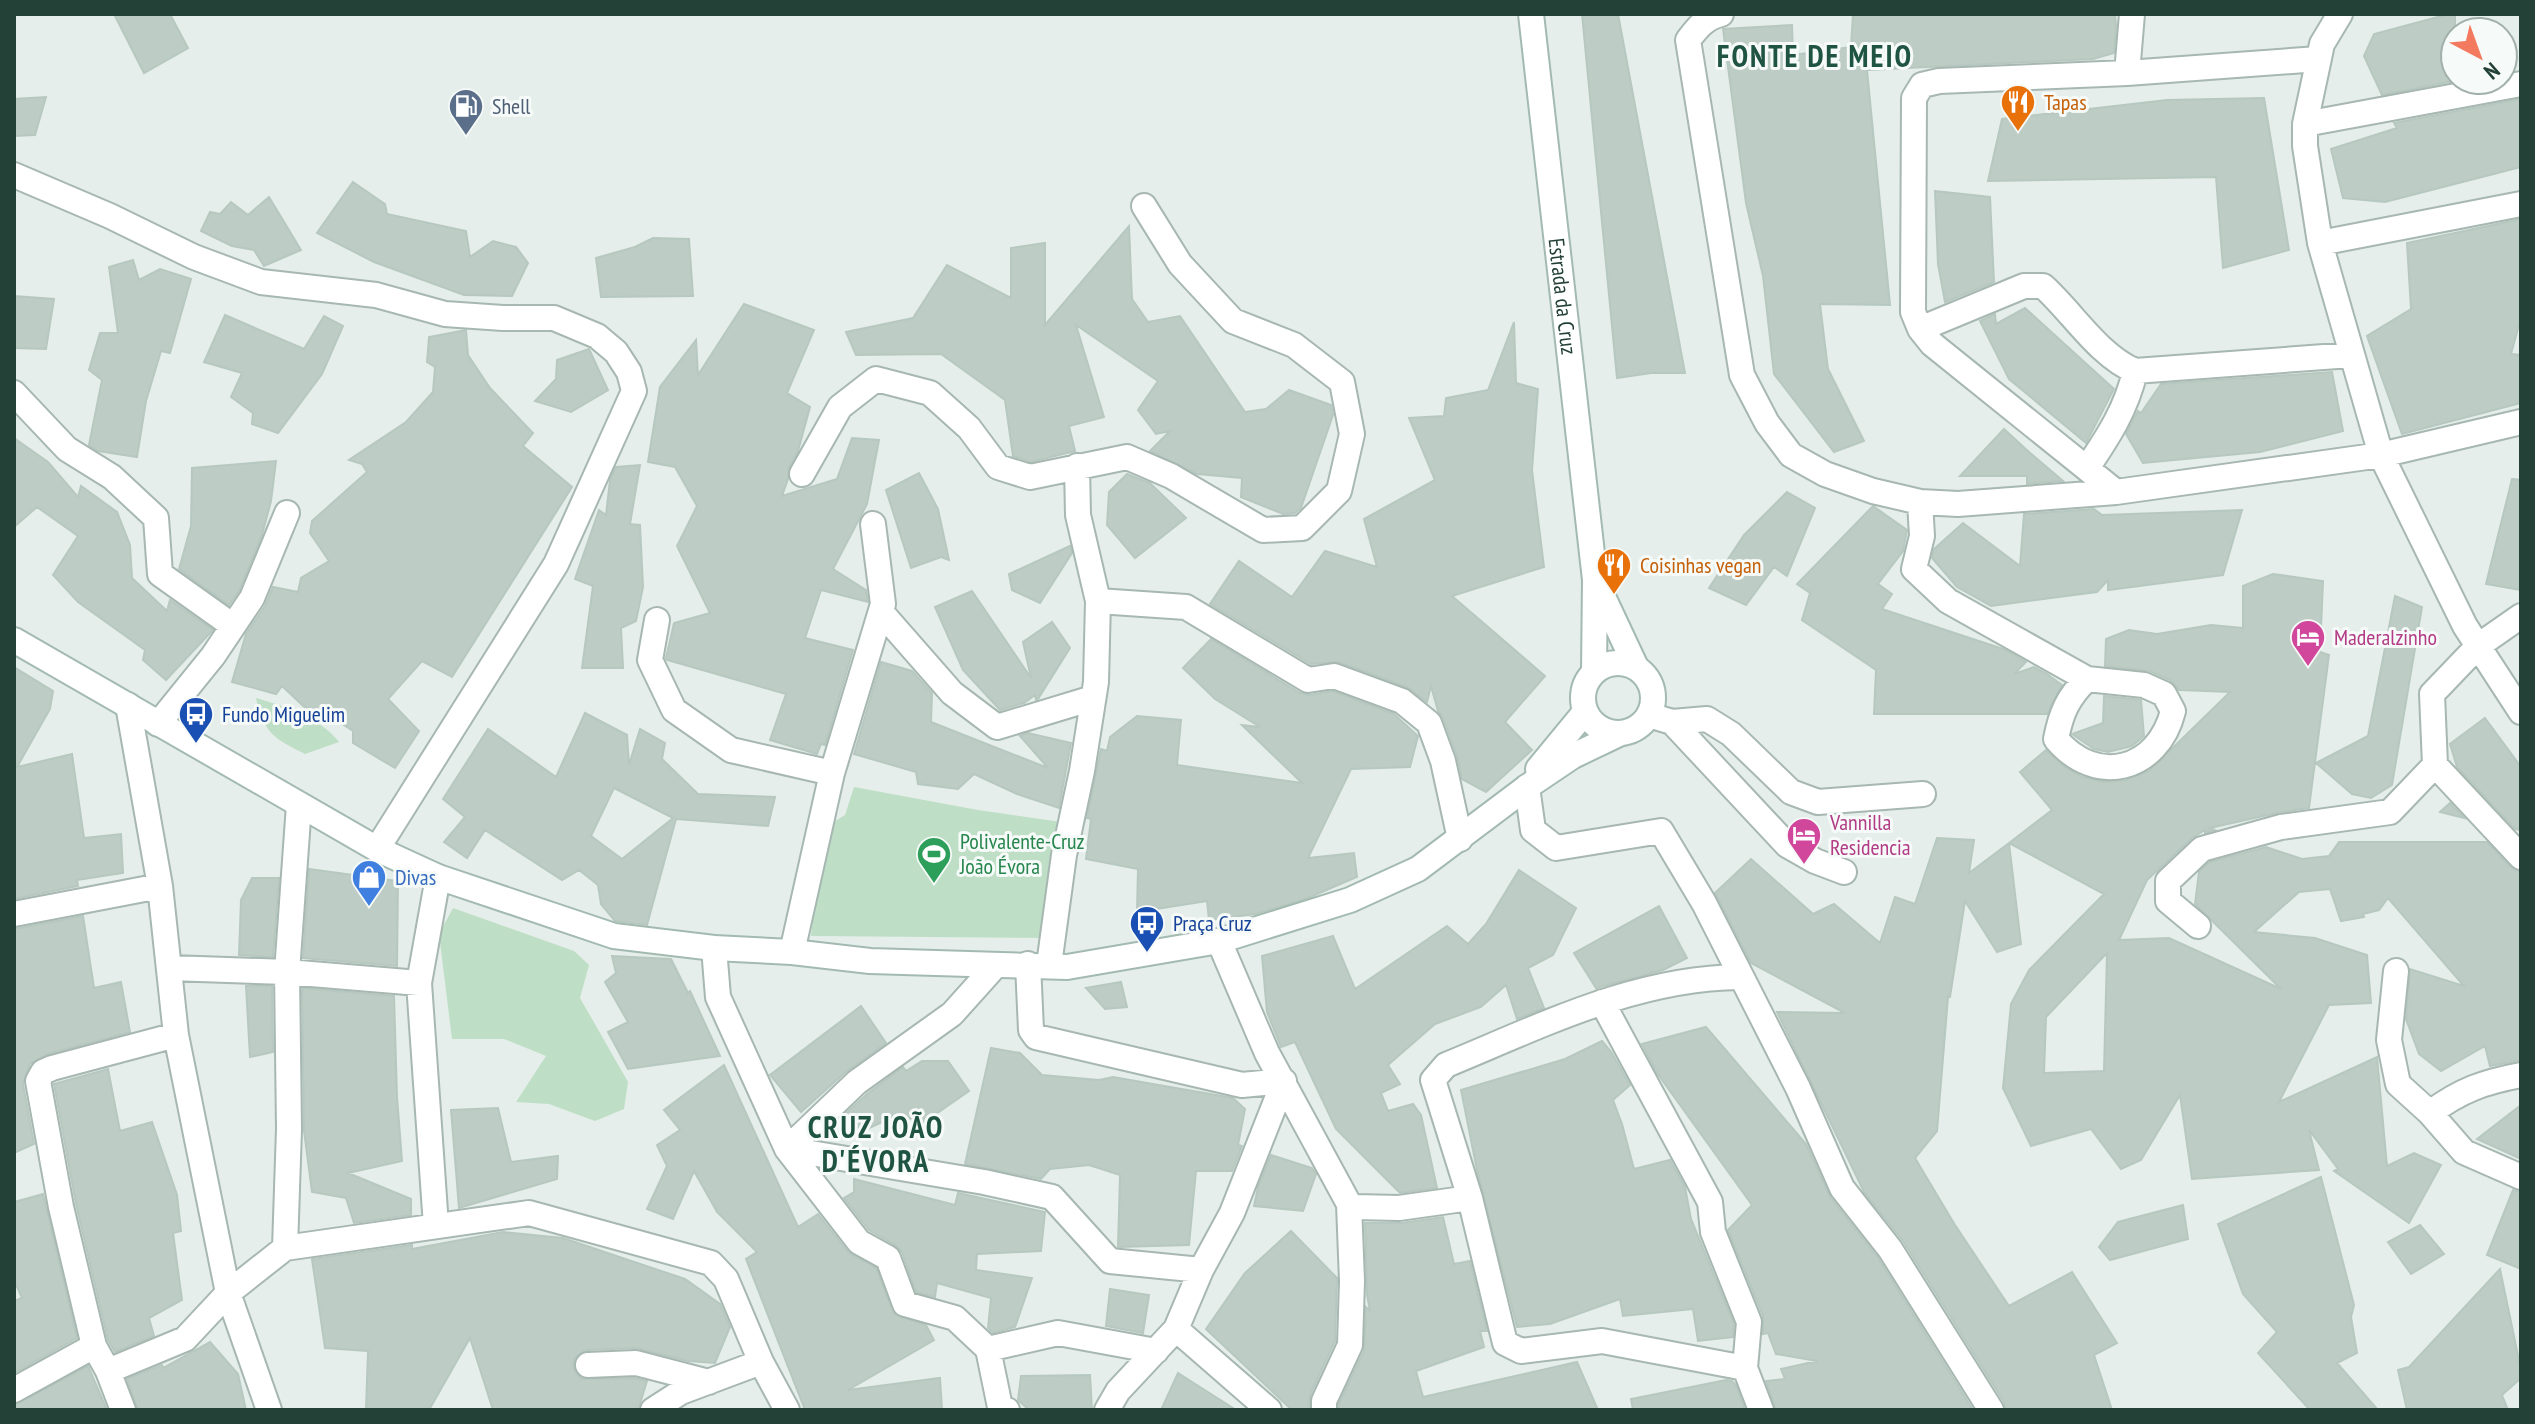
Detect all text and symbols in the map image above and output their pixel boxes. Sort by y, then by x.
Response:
north arrow [2439,16,2519,96]
district label: FONTE DE MEIO [1717,36,1913,75]
text: N [2478,57,2506,86]
restaurant icon: Tapas [1999,83,2037,133]
fuel station icon: Shell [447,87,485,137]
place label: Tapas [2044,88,2087,116]
place label: Shell [492,92,531,120]
street label: Estrada da Cruz [1542,236,1583,356]
restaurant icon: Coisinhas vegan [1595,546,1633,596]
place label: Coisinhas vegan [1640,551,1762,579]
hotel icon: Maderalzinho [2289,618,2327,668]
place label: Maderalzinho [2334,623,2437,651]
bus stop icon: Fundo Miguelim [177,695,215,745]
place label: Fundo Miguelim [222,700,345,728]
place label: Vannilla Residencia [1829,808,1911,861]
hotel icon: Vannilla Residencia [1785,816,1823,866]
place label: Polivalente-Cruz João Évora [959,827,1085,880]
sports icon: Polivalente-Cruz João Évora [915,835,953,885]
shop icon: Divas [350,858,388,908]
place label: Divas [395,863,436,891]
bus stop icon: Praça Cruz [1128,904,1166,954]
place label: Praça Cruz [1173,909,1252,937]
district label: CRUZ JOÃO D'ÉVORA [808,1107,944,1180]

